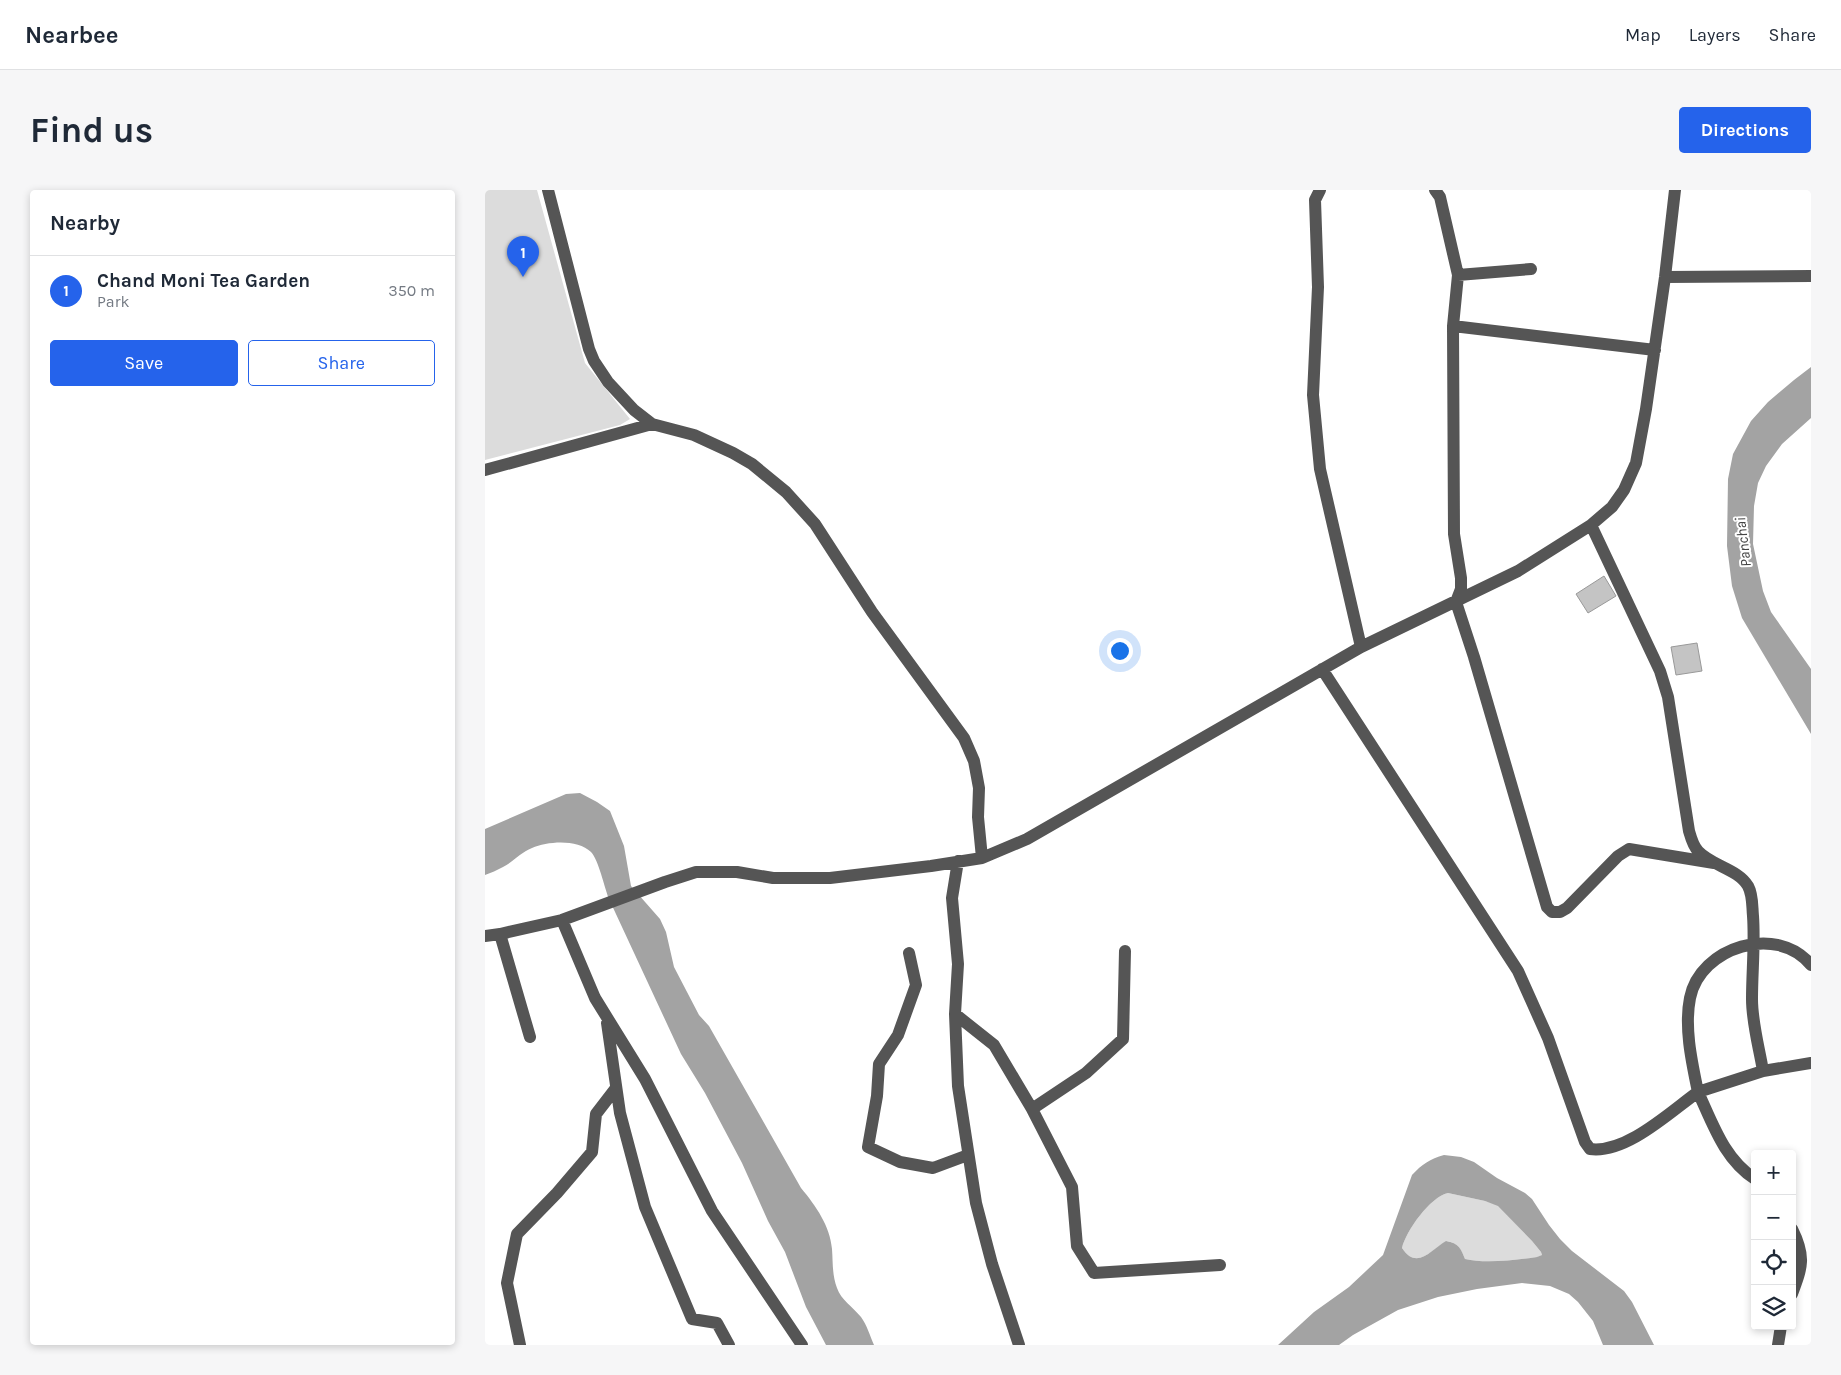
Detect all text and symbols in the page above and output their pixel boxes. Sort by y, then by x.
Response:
text: Nearbee [25,21,119,49]
text: Map [1625,24,1661,46]
text: Layers [1689,24,1741,46]
text: Share [1769,24,1816,46]
button: Directions [1679,107,1811,153]
text: Find us [30,110,153,151]
text: Nearby [50,211,120,235]
pin: 1 [507,236,539,277]
text: Chand Moni Tea Garden [97,270,310,292]
text: 1 [63,281,69,300]
text: 350 m [388,281,435,300]
text: Park [97,292,129,311]
button: Save [50,340,238,386]
button: Share [248,340,435,386]
water label: Panchai [1731,516,1755,568]
your location [1107,638,1133,664]
map controls [1751,1150,1796,1330]
button: + [1751,1150,1796,1195]
button: − [1751,1195,1796,1240]
button: locate [1751,1240,1796,1285]
button: layers [1751,1285,1796,1330]

